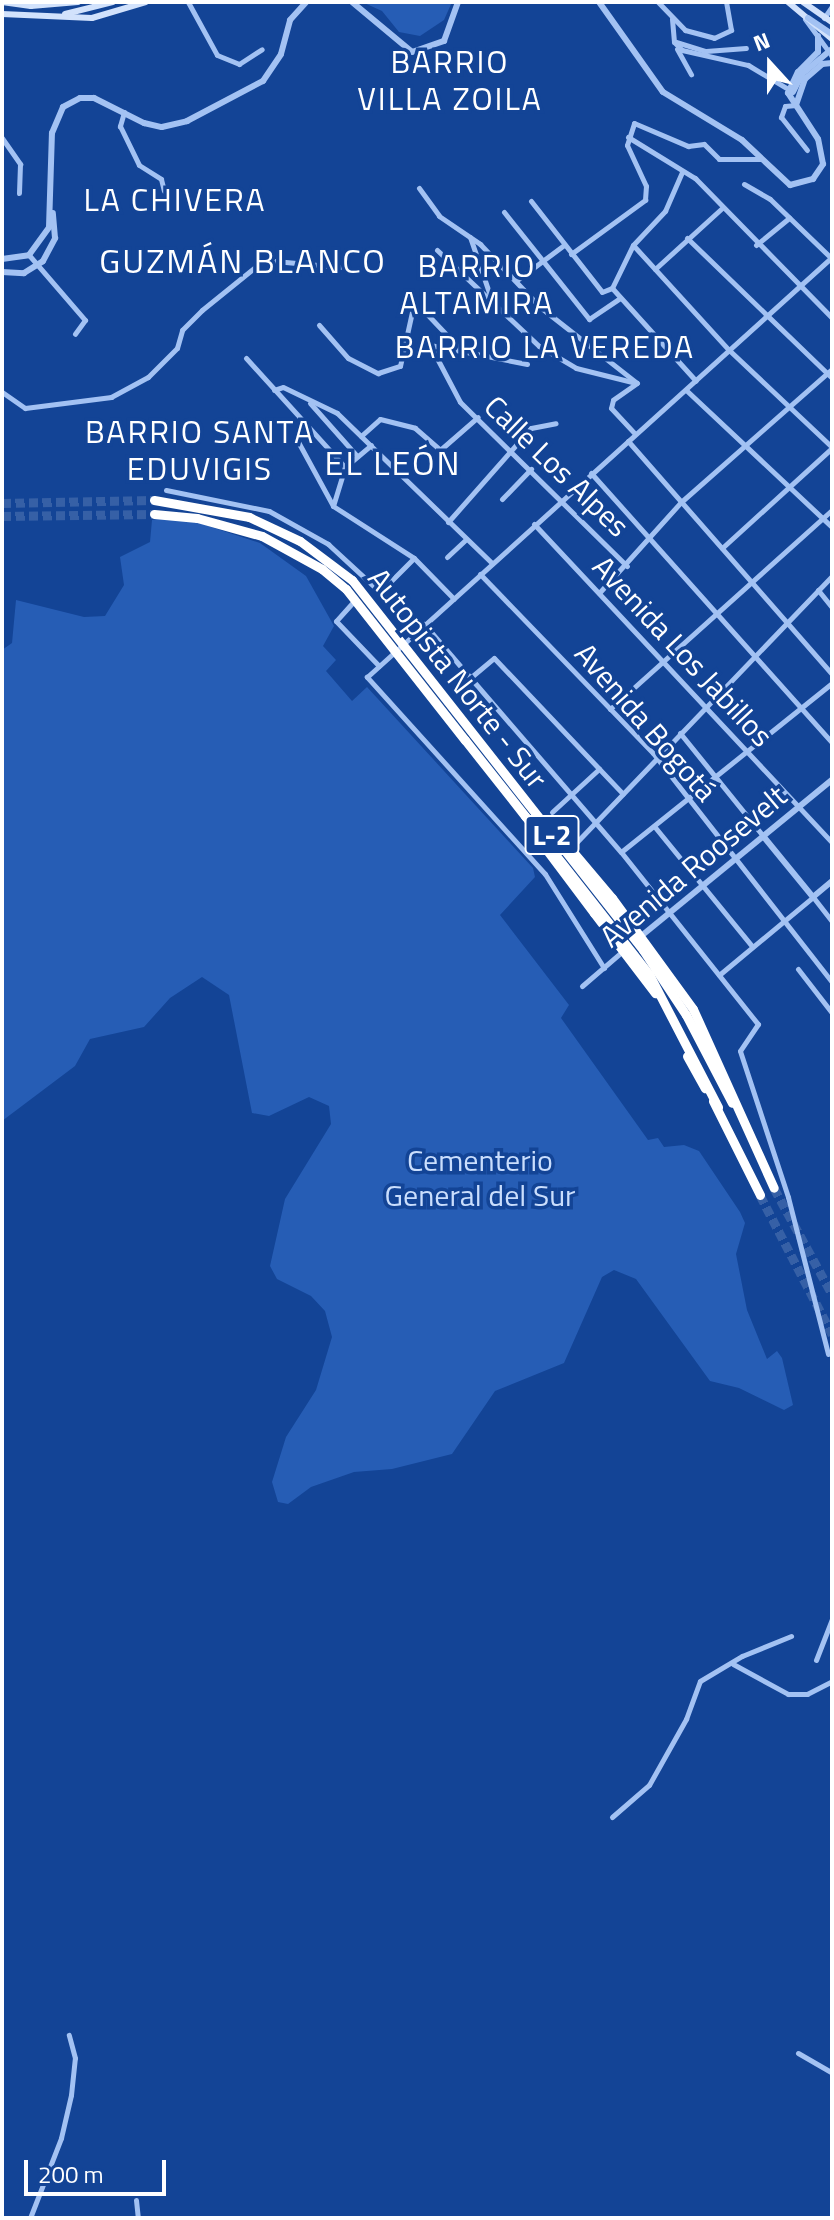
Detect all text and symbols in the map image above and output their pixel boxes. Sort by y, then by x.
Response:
text: N [748,23,775,60]
north arrow [730,24,810,104]
district label: BARRIO VILLA ZOILA [357,43,543,118]
district label: LA CHIVERA [83,180,267,218]
district label: GUZMÁN BLANCO [99,241,387,281]
district label: BARRIO ALTAMIRA [399,247,555,322]
district label: BARRIO LA VEREDA [395,327,695,365]
street label: Calle Los Alpes [477,388,637,544]
district label: BARRIO SANTA EDUVIGIS [85,413,315,488]
district label: EL LEÓN [325,443,461,483]
street label: Avenida Los Jabillos [586,548,780,754]
street label: Autopista Norte - Sur [361,561,555,795]
street label: Avenida Bogotá [568,636,724,808]
street label: Avenida Roosevelt [592,778,794,954]
road number: L-2 [524,811,580,859]
park label: Cementerio General del Sur [385,1142,575,1212]
scale bar [28,2144,170,2194]
text: 200 m [38,2156,104,2192]

